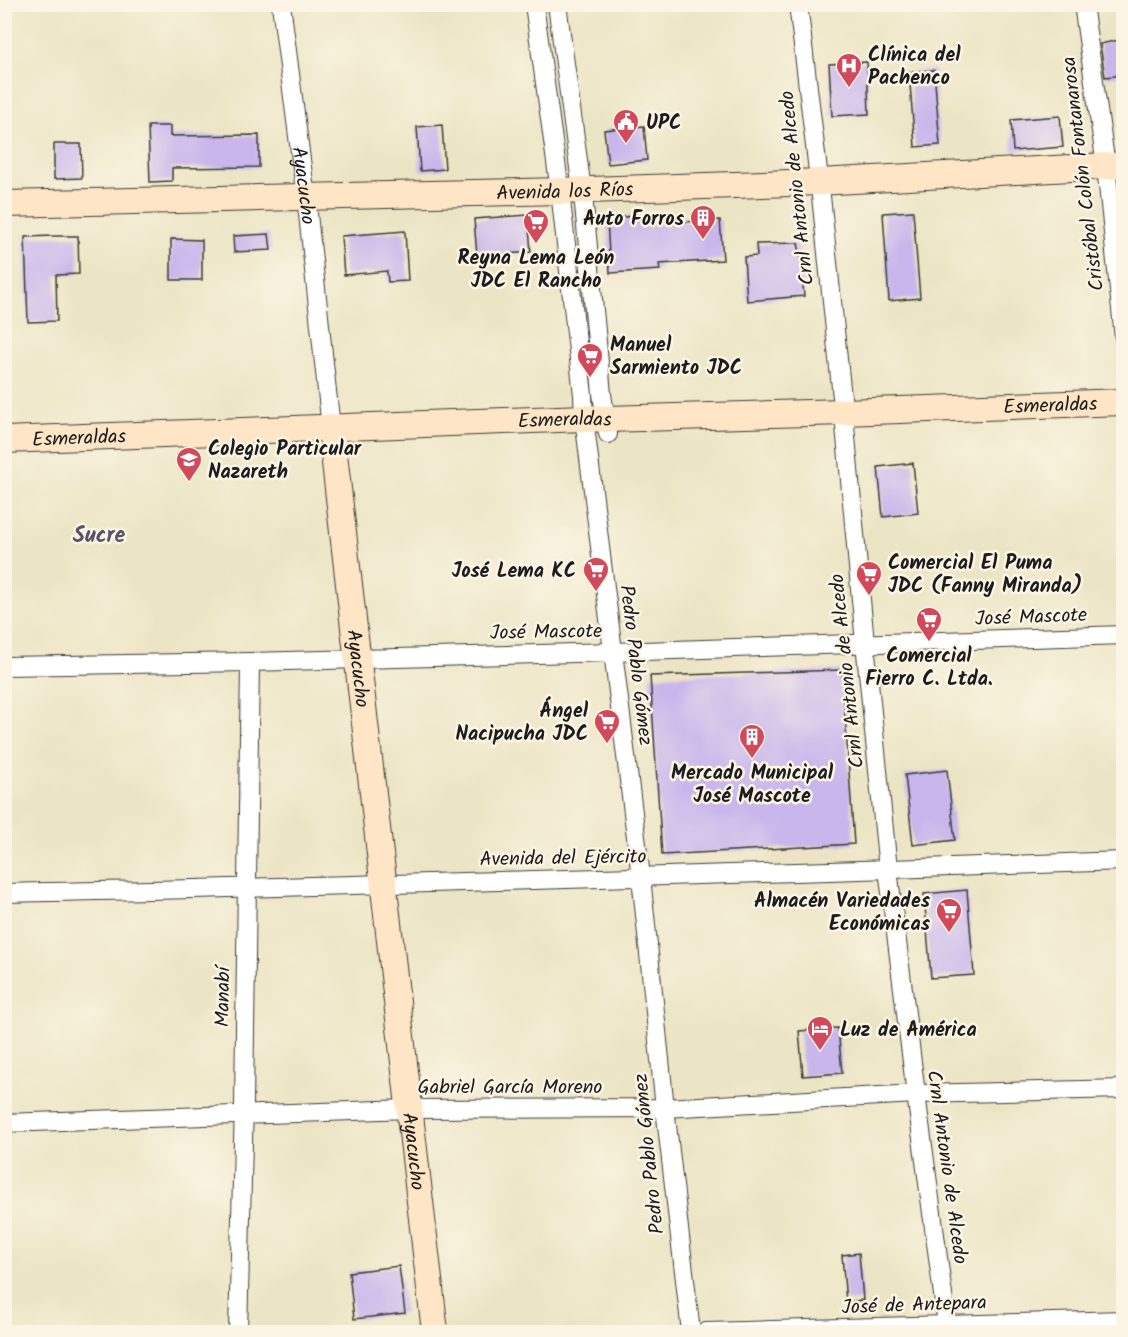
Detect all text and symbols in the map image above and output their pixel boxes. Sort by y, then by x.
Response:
place label: Clínica del Pachenco [868,40,961,95]
hospital icon: Clínica del Pachenco [834,51,864,89]
street label: Cristóbal Colón Fontanarosa [1054,55,1114,293]
street label: Crnl Antonio de Alcedo [772,89,824,287]
public building icon: UPC [611,107,641,145]
place label: UPC [646,108,681,140]
street label: Ayacucho [281,145,323,226]
street label: Avenida los Ríos [496,174,634,210]
building icon: Auto Forros [688,203,718,241]
place label: Auto Forros [583,204,685,236]
supermarket icon: Reyna Lema León JDC El Rancho [521,207,551,245]
place label: Reyna Lema León JDC El Rancho [458,243,614,298]
place label: Manuel Sarmiento JDC [610,330,742,385]
supermarket icon: Manuel Sarmiento JDC [575,341,605,379]
street label: Esmeraldas [1003,389,1098,424]
street label: Esmeraldas [517,404,613,439]
street label: Esmeraldas [31,421,127,457]
place label: Colegio Particular Nazareth [208,434,362,489]
school or university icon: Colegio Particular Nazareth [174,445,204,483]
district label: Sucre [73,519,125,554]
place label: Comercial El Puma JDC (Fanny Miranda) [888,548,1082,603]
supermarket icon: José Lema KC [581,555,611,593]
place label: José Lema KC [452,556,576,588]
supermarket icon: Comercial El Puma JDC (Fanny Miranda) [854,559,884,597]
street label: Crnl Antonio de Alcedo [822,572,874,770]
street label: Pedro Pablo Gómez [609,583,661,747]
street label: José Mascote [974,600,1088,636]
supermarket icon: Comercial Fierro C. Ltda. [914,605,944,643]
street label: José Mascote [490,616,602,650]
street label: Ayacucho [336,628,377,709]
place label: Comercial Fierro C. Ltda. [865,641,993,696]
place label: Ángel Nacipucha JDC [455,696,589,751]
supermarket icon: Ángel Nacipucha JDC [592,707,622,745]
building icon: Mercado Municipal José Mascote [737,722,767,760]
place label: Mercado Municipal José Mascote [671,758,834,813]
street label: Avenida del Ejército [479,842,647,876]
place label: Almacén Variedades Económicas [754,886,931,941]
supermarket icon: Almacén Variedades Económicas [934,896,964,934]
street label: Manabí [207,963,241,1028]
hotel icon: Luz de América [805,1014,835,1052]
place label: Luz de América [840,1015,977,1047]
street label: Crnl Antonio de Alcedo [917,1068,975,1266]
street label: Gabriel García Moreno [418,1072,602,1104]
street label: Pedro Pablo Gómez [626,1072,674,1236]
street label: Ayacucho [392,1111,433,1192]
street label: José de Antepara [841,1287,987,1325]

